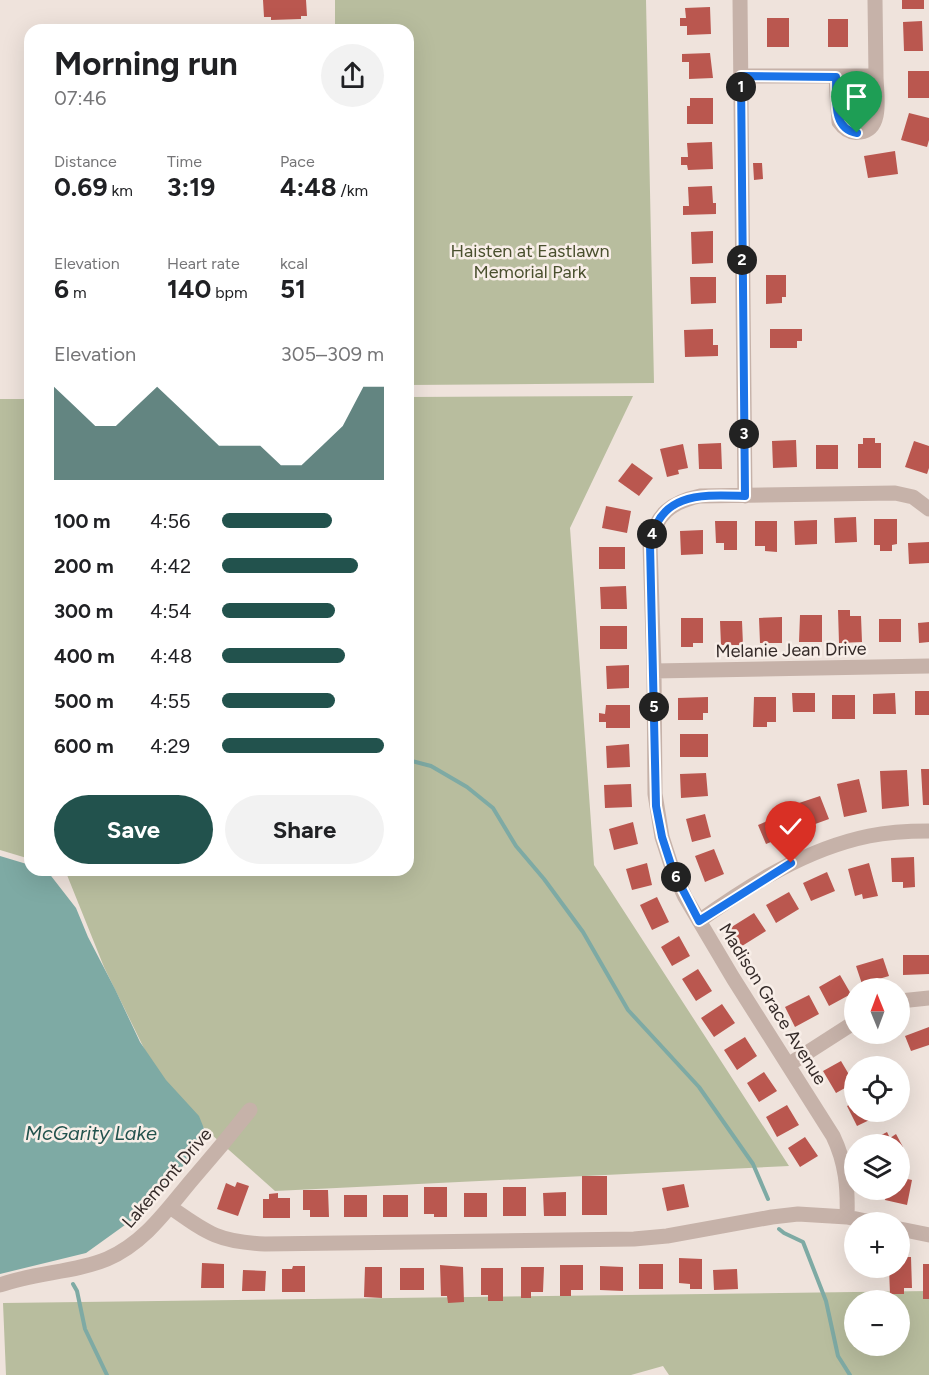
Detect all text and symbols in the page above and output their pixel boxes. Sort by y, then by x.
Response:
text: Morning run [54,44,238,83]
button: share [321,44,384,107]
pin [831,71,882,133]
pin: 1 [726,72,756,102]
text: 1 [738,77,744,96]
icon: arrive [840,80,873,113]
text: 07:46 [54,86,106,110]
text: Distance [54,152,117,171]
text: Time [167,152,202,171]
text: Pace [280,152,315,171]
text: 0.69 [54,171,107,203]
text: 3:19 [167,171,215,203]
text: 4:48 [280,171,337,203]
text: km [107,181,133,200]
text: /km [337,181,368,200]
park label: Haisten at Eastlawn Memorial Park [451,240,609,283]
pin: 2 [727,245,757,275]
text: 2 [737,250,747,269]
text: Elevation [54,254,120,273]
text: Heart rate [167,254,240,273]
text: kcal [280,254,308,273]
text: 6 [54,273,69,305]
text: 140 [167,273,211,305]
text: 51 [280,273,306,305]
text: m [69,283,87,302]
text: bpm [211,283,248,302]
text: Elevation [54,342,136,366]
text: 305–309 m [281,342,384,366]
pin: 3 [729,419,759,449]
text: 3 [740,424,748,443]
text: 100 m [54,509,111,533]
text: 4:56 [150,509,190,533]
pin: 4 [637,519,667,549]
text: 4 [647,524,657,543]
text: 200 m [54,554,114,578]
text: 4:42 [150,554,191,578]
text: 300 m [54,599,113,623]
text: 4:54 [150,599,191,623]
street label: Melanie Jean Drive [715,638,867,662]
text: 400 m [54,644,115,668]
text: 4:48 [150,644,192,668]
text: 500 m [54,689,114,713]
text: 4:55 [150,689,190,713]
pin: 5 [639,692,669,722]
text: 5 [649,697,659,716]
text: 600 m [54,734,114,758]
text: 4:29 [150,734,190,758]
button: Save [54,795,213,864]
button: Share [225,795,384,864]
pin [765,801,816,863]
icon: check [774,810,807,843]
pin: 6 [661,862,691,892]
text: 6 [671,867,681,886]
street label: Madison Grace Avenue [714,919,832,1089]
north arrow [844,978,910,1044]
map controls [844,978,910,1356]
button: locate [844,1056,910,1122]
water label: McGarity Lake [25,1121,157,1145]
street label: Lakemont Drive [118,1123,217,1233]
button: layers [844,1134,910,1200]
button: + [844,1212,910,1278]
button: − [844,1290,910,1356]

